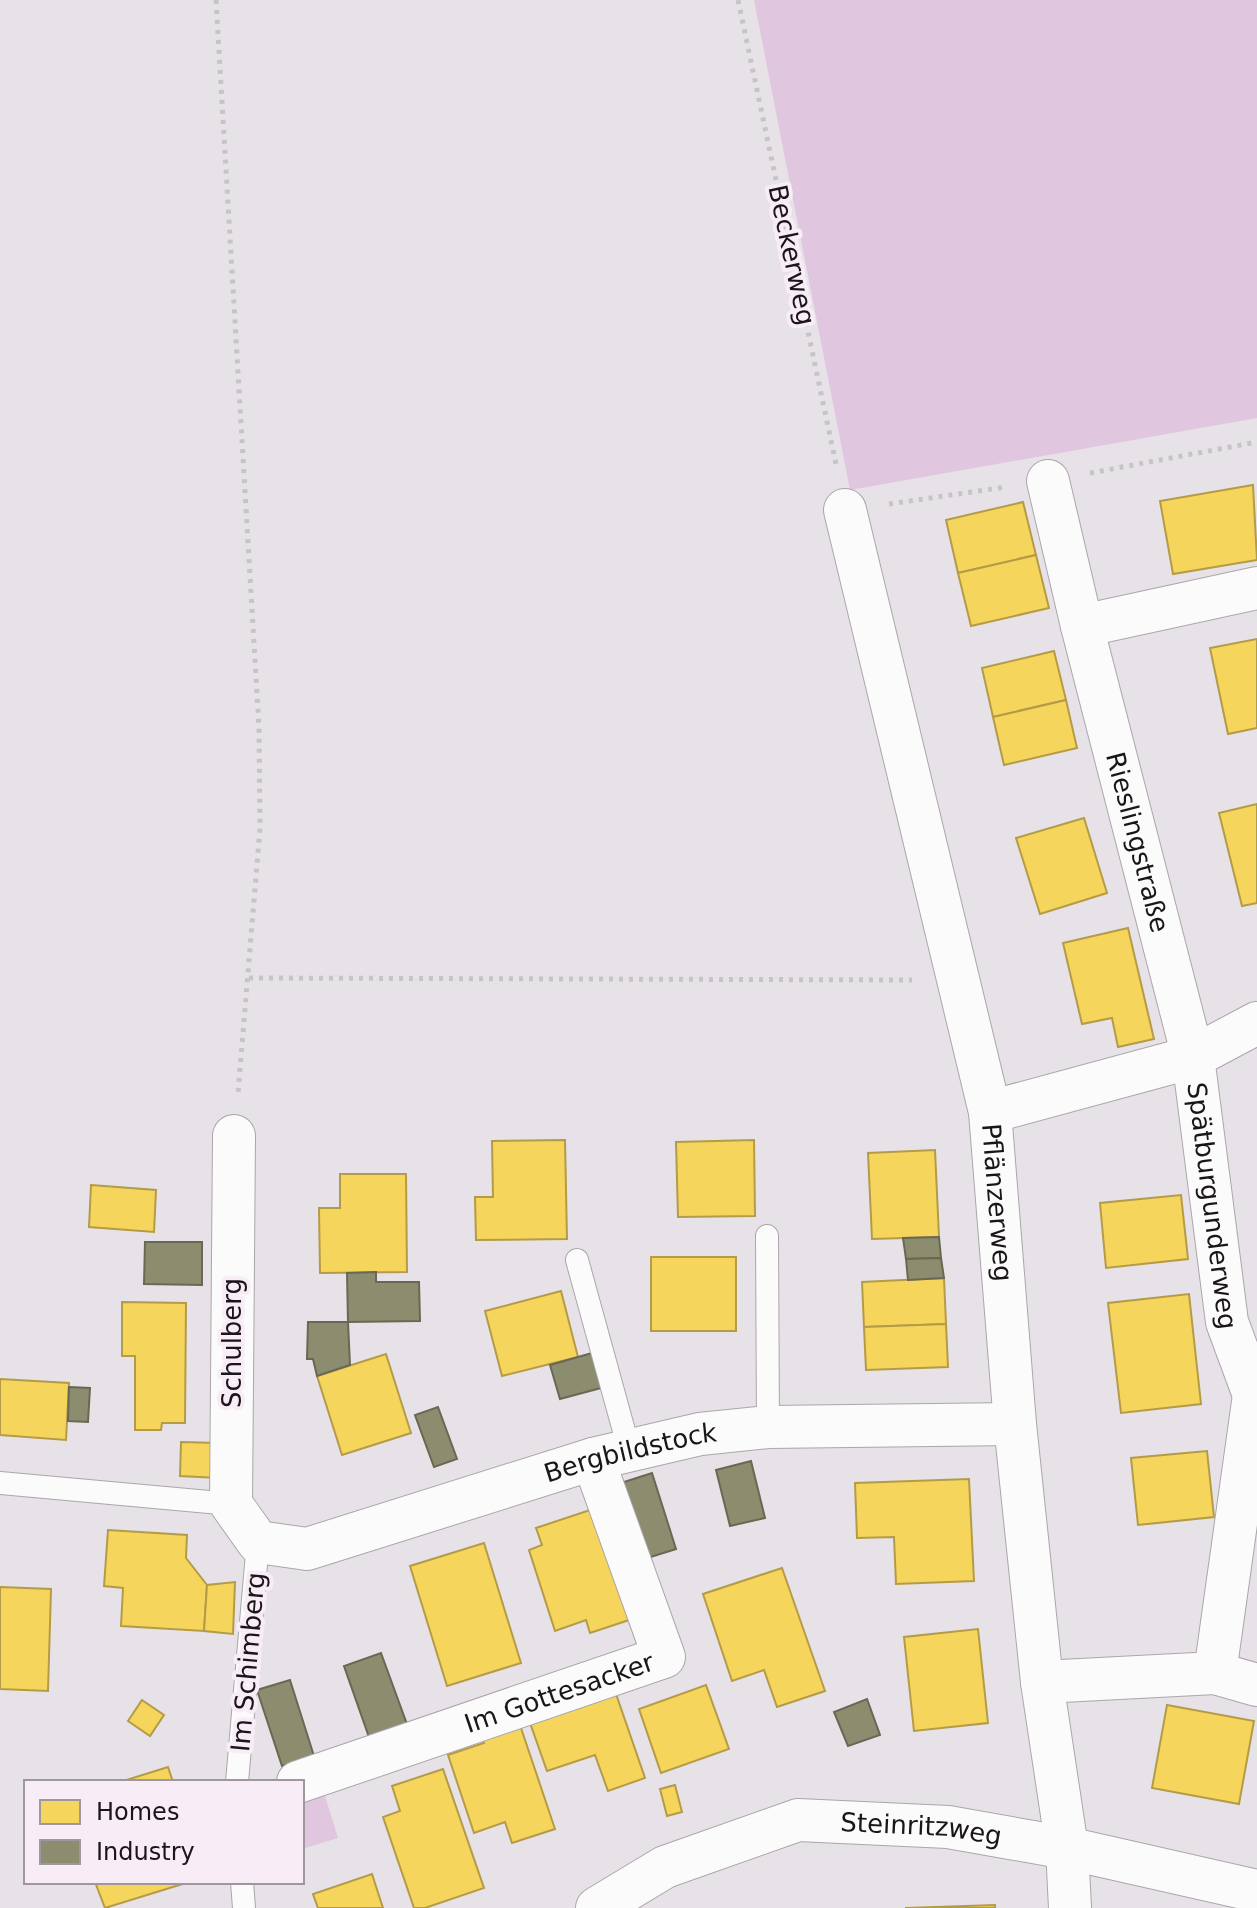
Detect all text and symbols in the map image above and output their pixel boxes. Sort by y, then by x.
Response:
street label: Beckerweg [762,182,822,328]
street label: Rieslingstraße [1100,749,1175,935]
street label: Spätburgunderweg [1181,1080,1243,1331]
street label: Pflänzerweg [976,1122,1019,1283]
street label: Schulberg [217,1278,247,1408]
street label: Bergbildstock [540,1417,718,1488]
street label: Im Schimberg [225,1571,271,1753]
street label: Im Gottesacker [460,1646,658,1739]
legend [24,1780,304,1884]
text: Homes [96,1798,179,1826]
street label: Steinritzweg [840,1807,1004,1851]
text: Industry [96,1838,195,1866]

